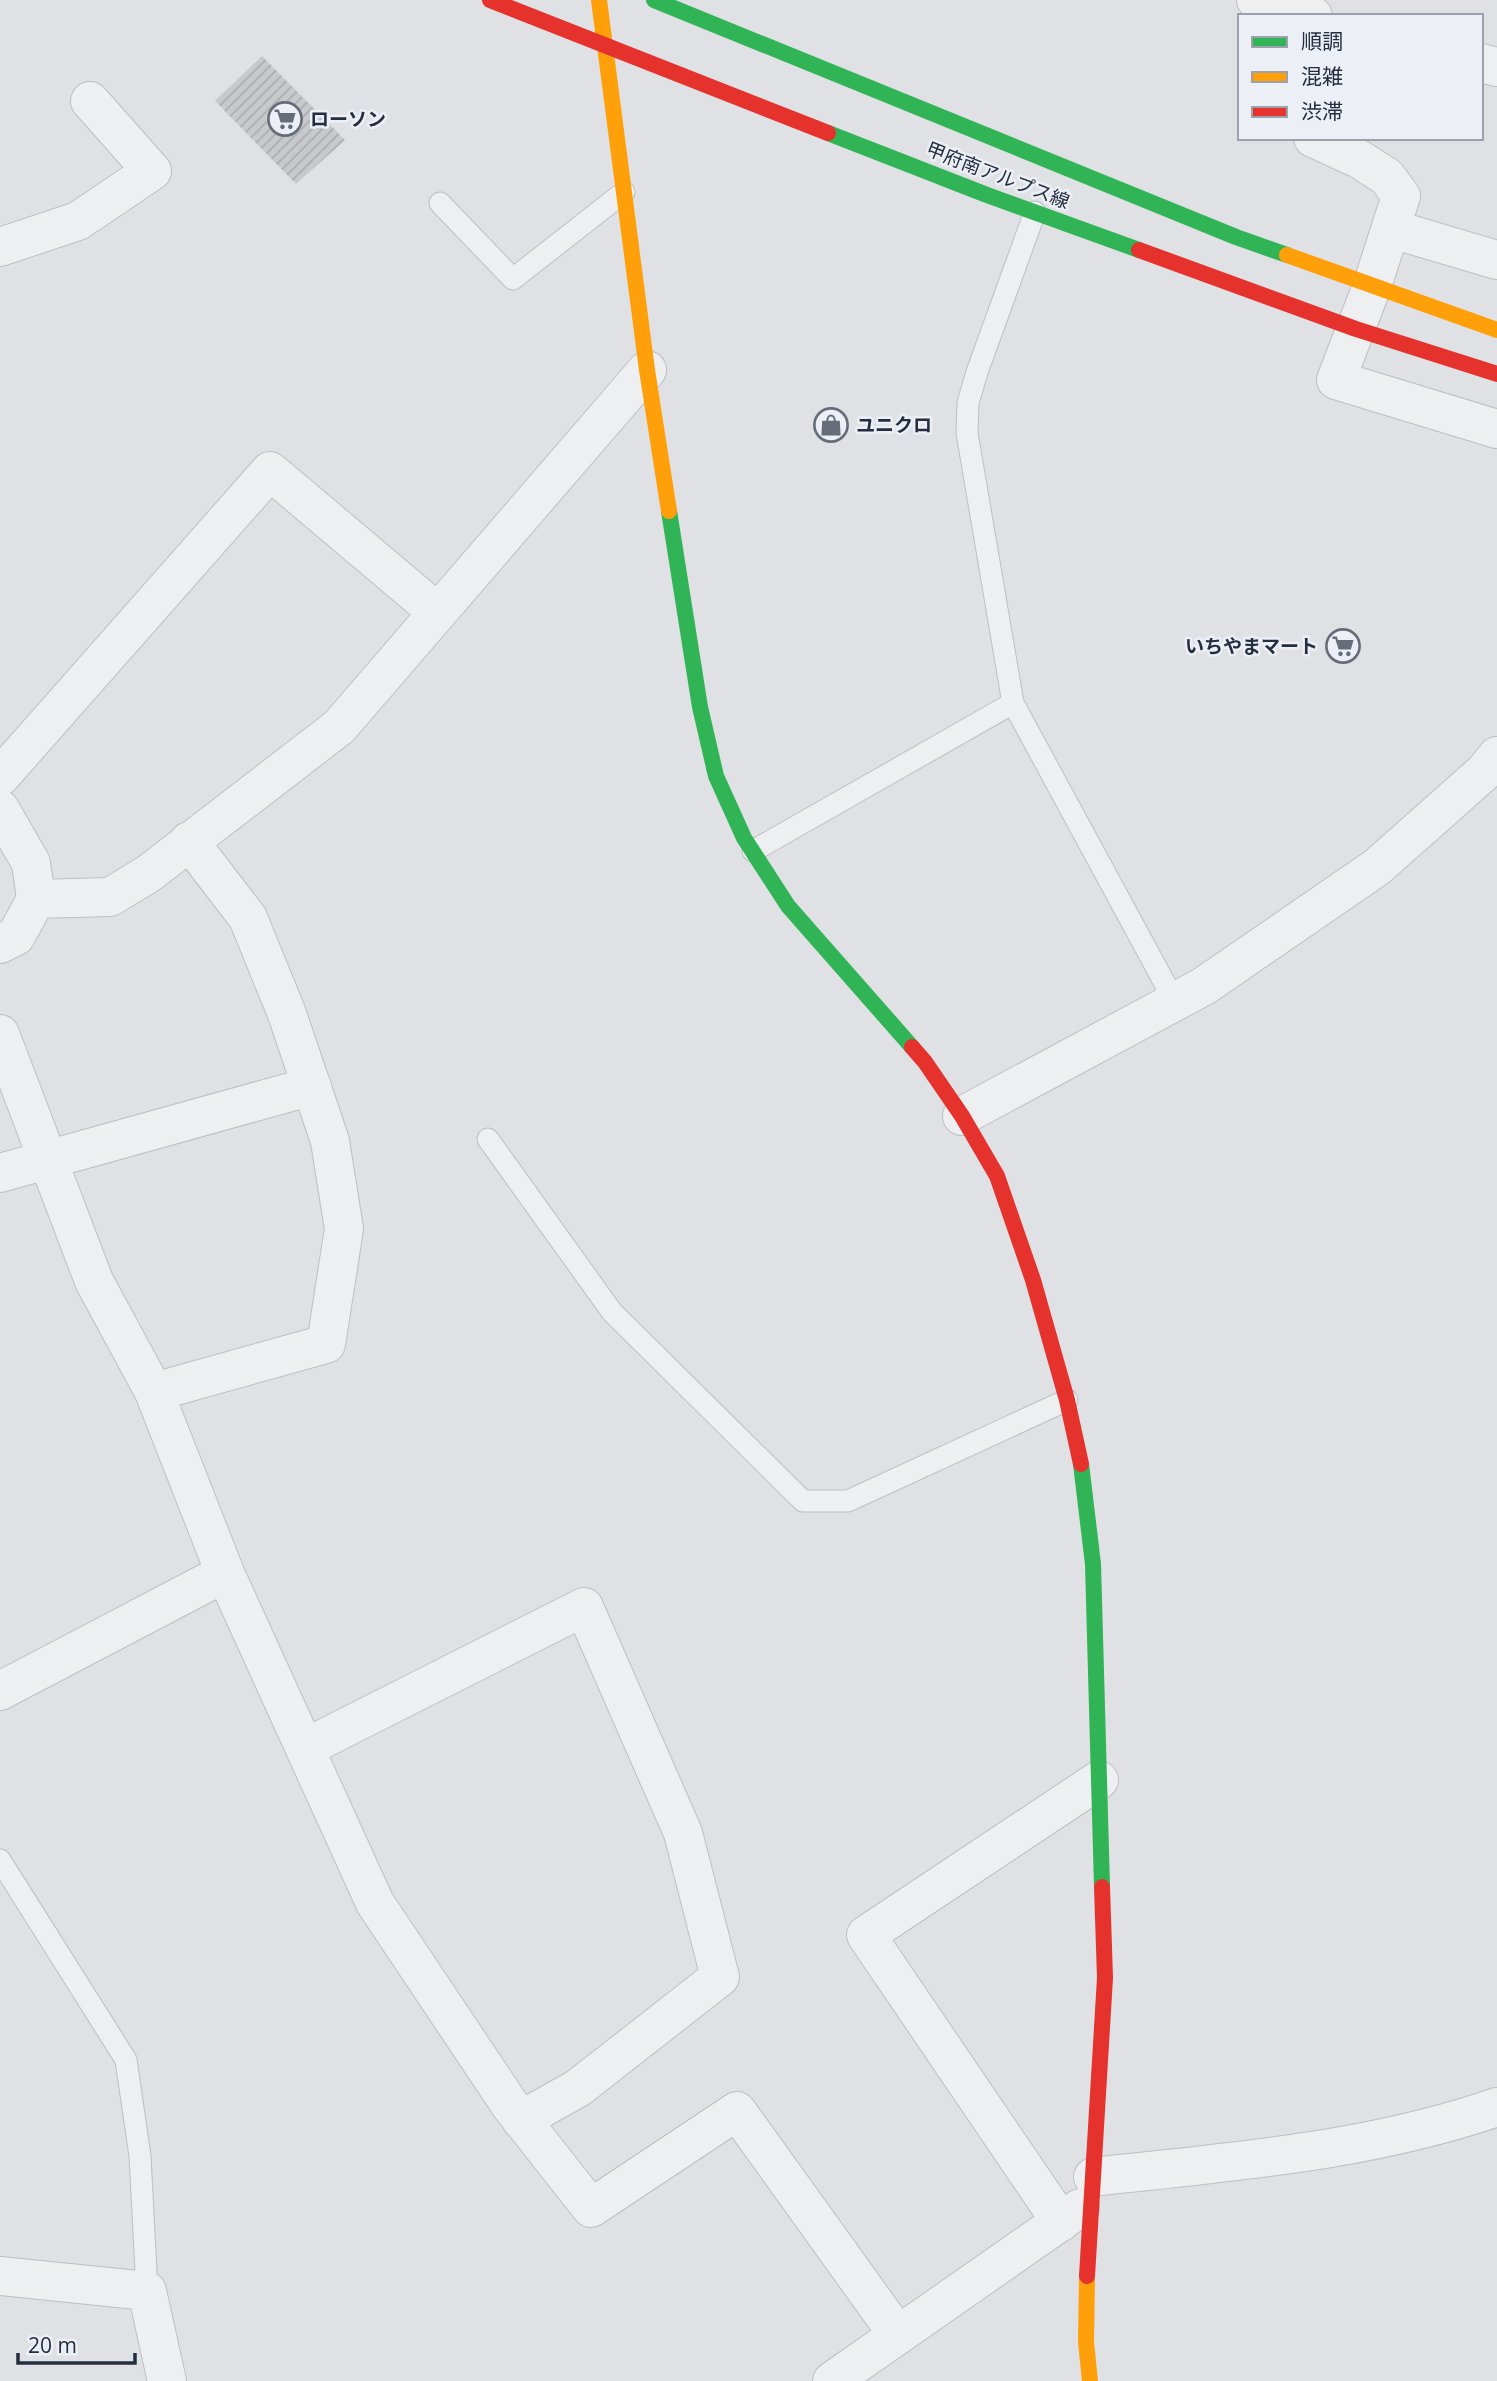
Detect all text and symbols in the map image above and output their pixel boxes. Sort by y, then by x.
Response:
legend [1238,14,1483,140]
text: 順調 [1301,27,1343,55]
text: 混雑 [1301,62,1343,90]
text: 渋滞 [1301,97,1343,125]
supermarket icon: ローソン [266,100,304,138]
place label: ローソン [310,106,386,132]
street label: 甲府南アルプス線 [922,136,1074,214]
shop icon: ユニクロ [812,406,850,444]
place label: ユニクロ [856,412,932,438]
supermarket icon: いちやまマート [1324,627,1362,665]
place label: いちやまマート [1185,633,1318,659]
scale bar [18,2322,135,2366]
text: 20 m [28,2331,77,2359]

